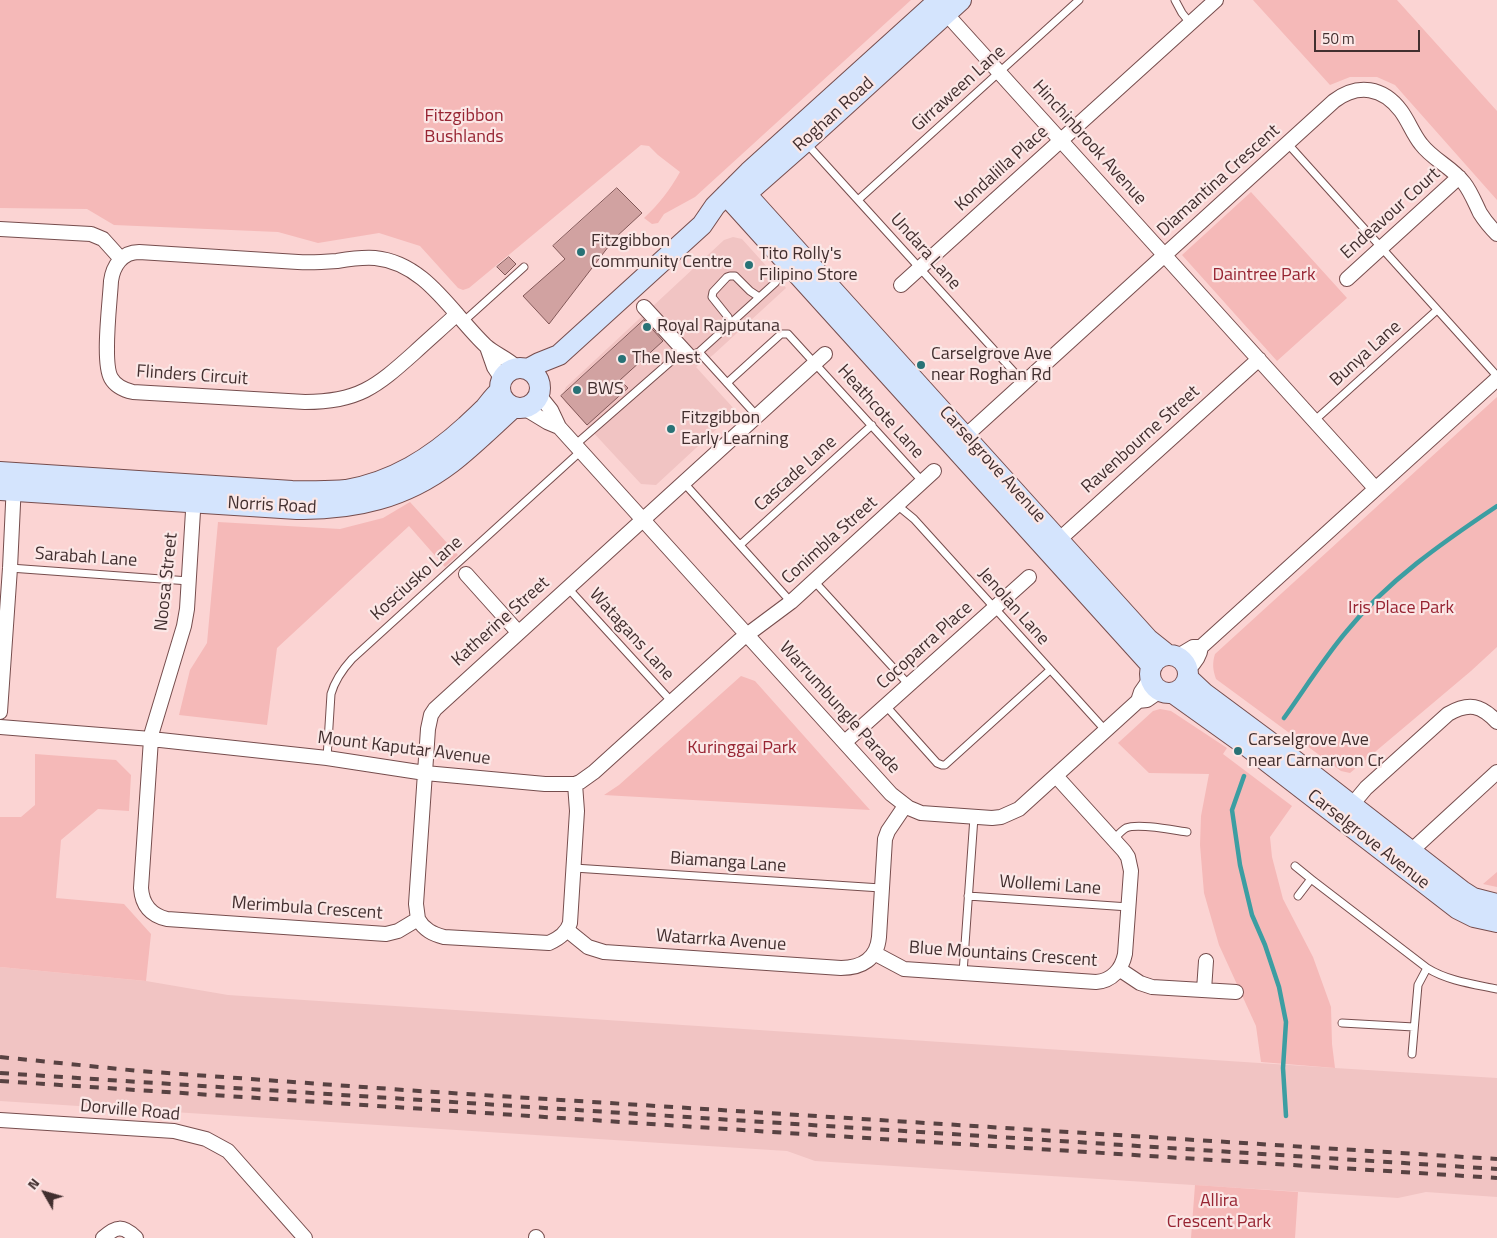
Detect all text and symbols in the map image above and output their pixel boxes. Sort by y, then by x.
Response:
scale bar [1317,20,1423,52]
text: 50 m [1322,27,1355,50]
street label: Girraween Lane [908,41,1010,137]
street label: Roghan Road [789,73,879,157]
street label: Hinchinbrook Avenue [1027,76,1151,210]
park label: Fitzgibbon Bushlands [424,106,504,148]
street label: Diamantina Crescent [1153,120,1285,242]
street label: Kondalilla Place [951,122,1053,216]
street label: Endeavour Court [1337,164,1445,264]
street label: Undara Lane [885,209,965,295]
place label: Fitzgibbon Community Centre [591,231,732,274]
place label: Tito Rolly's Filipino Store [759,244,858,286]
marker: Fitzgibbon Community Centre [575,246,587,258]
marker: Tito Rolly's Filipino Store [743,259,755,271]
park label: Daintree Park [1212,265,1316,287]
place label: Royal Rajputana [657,316,780,338]
street label: Bunya Lane [1326,316,1406,392]
marker: Royal Rajputana [641,321,653,333]
place label: Carselgrove Ave near Roghan Rd [931,344,1052,386]
place label: The Nest [632,348,700,370]
marker: The Nest [616,353,628,365]
marker: Carselgrove Ave near Roghan Rd [915,359,927,371]
street label: Flinders Circuit [135,361,249,391]
street label: Heathcote Lane [832,361,928,463]
place label: BWS [587,379,624,401]
street label: Ravenbourne Street [1078,381,1204,499]
marker: BWS [571,384,583,396]
street label: Carselgrove Avenue [934,402,1050,528]
place label: Fitzgibbon Early Learning [681,408,788,450]
marker: Fitzgibbon Early Learning [665,423,677,435]
street label: Cascade Lane [750,432,842,516]
street label: Norris Road [227,493,317,519]
street label: Conimbla Street [778,493,882,589]
street label: Noosa Street [151,532,183,632]
street label: Kosciusko Lane [367,532,467,626]
street label: Sarabah Lane [34,544,138,572]
street label: Jenolan Lane [973,564,1053,650]
street label: Katherine Street [448,573,554,671]
street label: Watagans Lane [584,584,678,686]
street label: Cocoparra Place [873,597,977,695]
park label: Iris Place Park [1348,598,1454,620]
street label: Warrumbungle Parade [774,637,904,779]
street label: Mount Kaputar Avenue [316,728,492,770]
place label: Carselgrove Ave near Carnarvon Cr [1248,730,1383,772]
park label: Kuringgai Park [687,738,797,760]
marker: Carselgrove Ave near Carnarvon Cr [1232,745,1244,757]
street label: Carselgrove Avenue [1303,786,1433,894]
street label: Biamanga Lane [669,848,787,878]
street label: Wollemi Lane [998,872,1102,900]
street label: Merimbula Crescent [231,893,383,925]
street label: Watarrka Avenue [655,926,787,956]
street label: Blue Mountains Crescent [908,938,1098,972]
street label: Dorville Road [79,1096,181,1126]
north arrow [20,1168,70,1218]
text: N [22,1173,44,1194]
park label: Allira Crescent Park [1167,1191,1271,1234]

